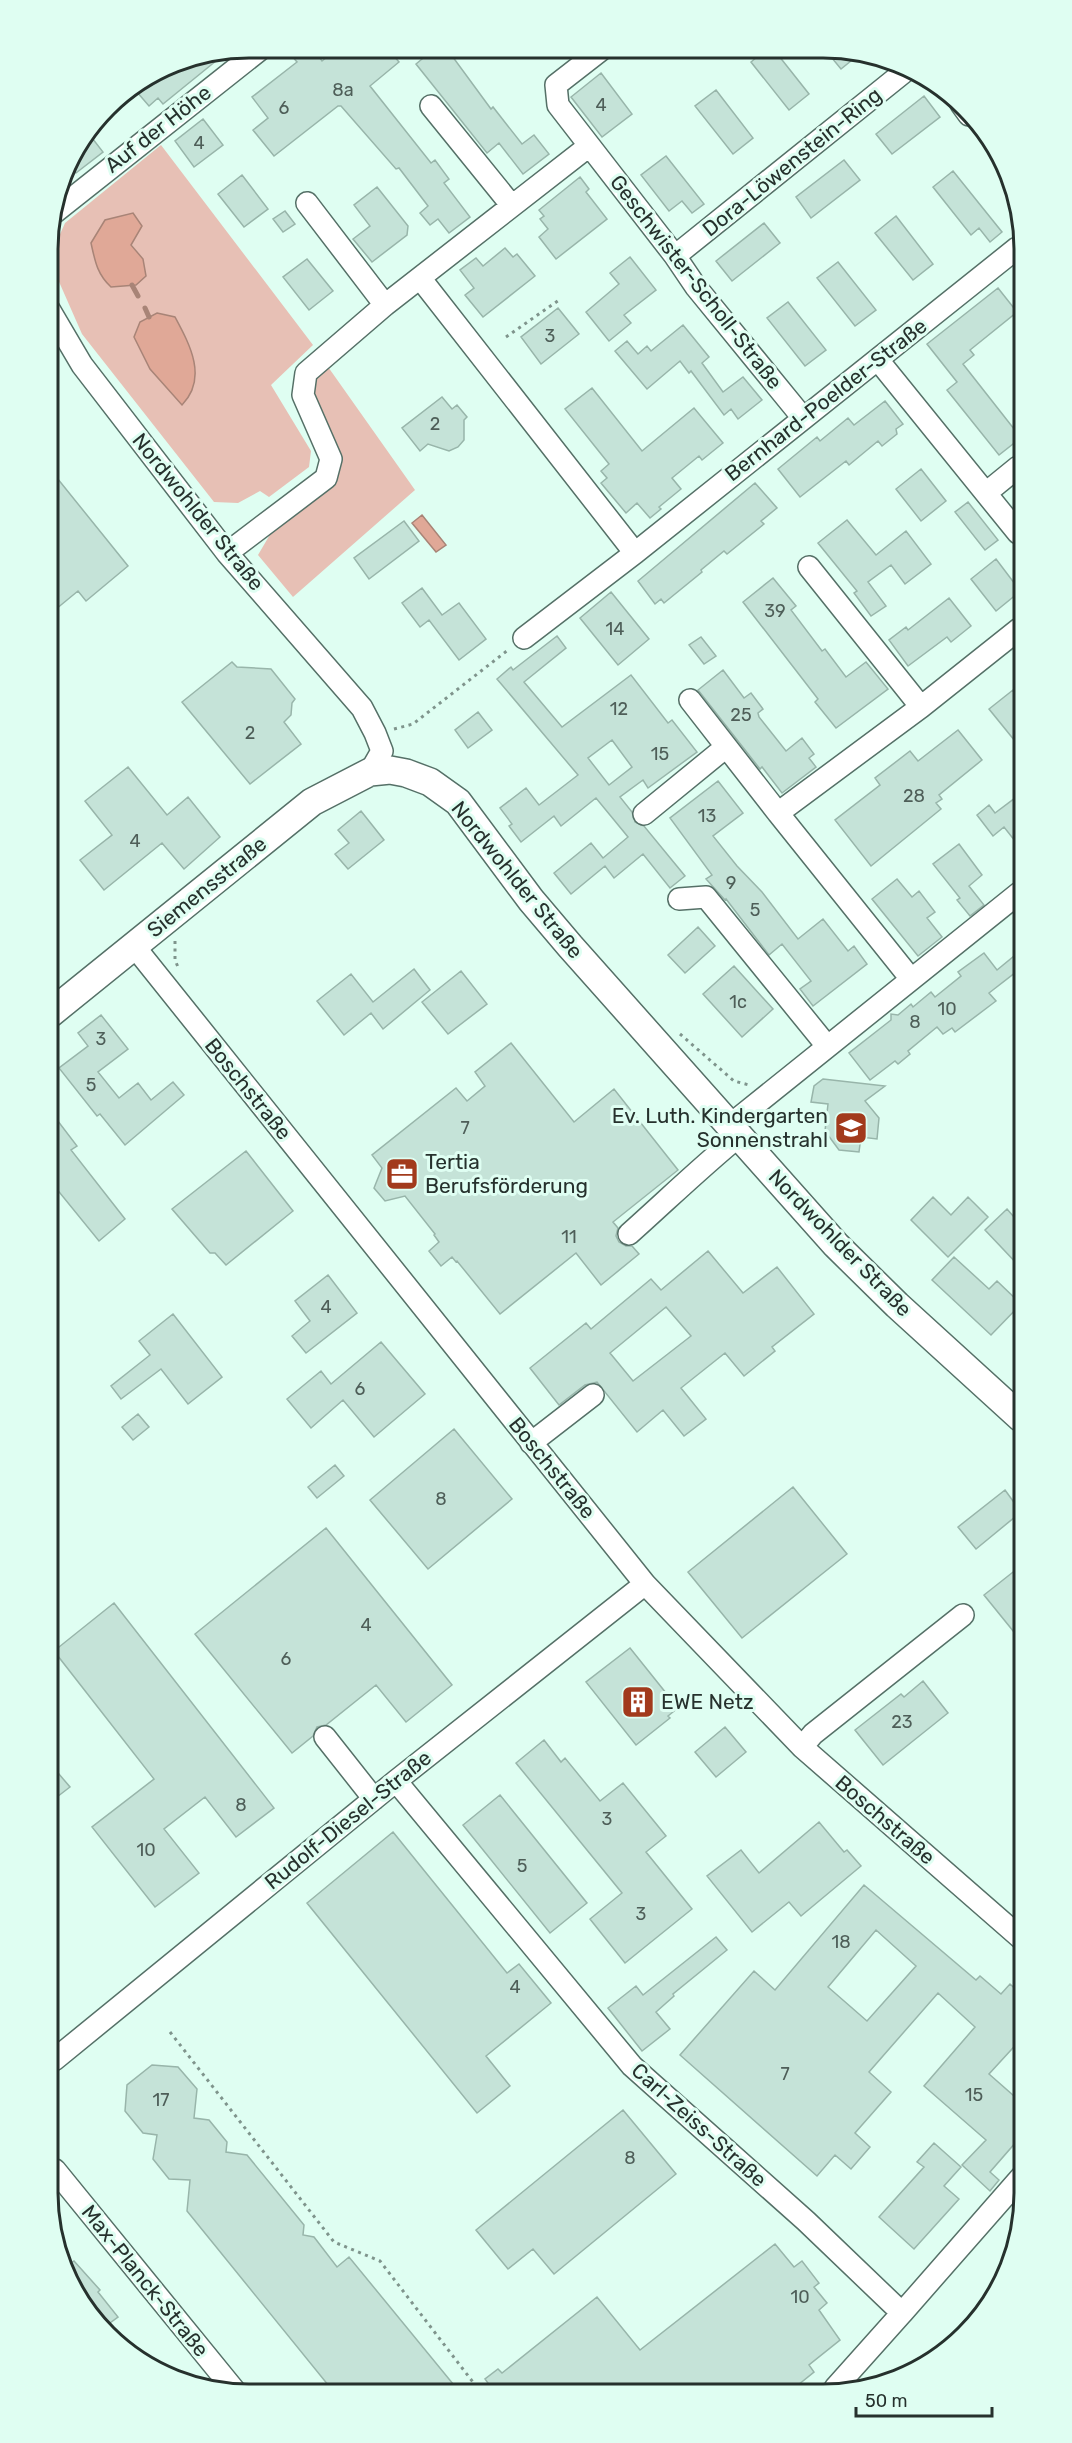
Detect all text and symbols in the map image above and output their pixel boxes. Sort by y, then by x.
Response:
street label: Auf der Höhe [100,79,216,178]
house number: 8a [332,79,354,101]
street label: Dora-Löwenstein-Ring [697,82,886,241]
house number: 4 [595,94,607,116]
house number: 6 [279,97,290,119]
house number: 4 [193,132,205,154]
street label: Geschwister-Scholl-Straße [605,170,788,394]
street label: Bernhard-Poelder-Straße [720,313,932,486]
house number: 3 [545,325,555,347]
house number: 2 [430,413,440,435]
street label: Nordwohlder Straße [127,428,269,595]
house number: 39 [764,600,786,622]
house number: 14 [606,618,624,640]
house number: 12 [610,698,628,720]
house number: 25 [730,704,752,726]
house number: 2 [245,722,255,744]
house number: 15 [651,743,669,765]
house number: 28 [903,785,925,807]
street label: Nordwohlder Straße [446,796,588,963]
house number: 13 [698,805,716,827]
house number: 4 [129,830,141,852]
street label: Siemensstraße [142,831,271,942]
house number: 9 [726,872,736,894]
house number: 5 [750,899,760,921]
house number: 1c [729,991,747,1013]
house number: 10 [937,998,957,1020]
house number: 8 [909,1011,921,1033]
house number: 3 [96,1028,106,1050]
street label: Boschstraße [200,1033,297,1145]
house number: 5 [86,1074,96,1096]
place label: Ev. Luth. Kindergarten Sonnenstrahl [612,1103,828,1152]
school or university icon: Ev. Luth. Kindergarten Sonnenstrahl [833,1110,869,1146]
house number: 7 [460,1117,470,1139]
place label: Tertia Berufsförderung [425,1149,588,1198]
office icon: Tertia Berufsförderung [384,1156,420,1192]
street label: Nordwohlder Straße [764,1164,917,1322]
house number: 11 [561,1226,577,1248]
house number: 4 [320,1296,332,1318]
house number: 6 [355,1378,366,1400]
street label: Boschstraße [504,1412,601,1524]
house number: 8 [435,1488,447,1510]
house number: 4 [360,1614,372,1636]
house number: 6 [281,1648,292,1670]
building icon: EWE Netz [620,1684,656,1720]
place label: EWE Netz [661,1689,754,1714]
house number: 23 [891,1711,913,1733]
street label: Rudolf-Diesel-Straße [259,1745,436,1894]
street label: Boschstraße [830,1770,940,1870]
house number: 8 [235,1794,247,1816]
house number: 3 [602,1808,612,1830]
house number: 10 [136,1839,156,1861]
house number: 5 [517,1855,527,1877]
house number: 3 [636,1903,646,1925]
house number: 18 [831,1931,851,1953]
house number: 4 [509,1976,521,1998]
street label: Carl-Zeiss-Straße [627,2057,772,2192]
house number: 7 [780,2063,790,2085]
house number: 15 [965,2084,983,2106]
house number: 17 [153,2089,169,2111]
house number: 8 [624,2147,636,2169]
street label: Max-Planck-Straße [77,2200,214,2362]
house number: 10 [790,2286,810,2308]
scale bar [856,2380,992,2418]
text: 50 m [865,2390,908,2412]

